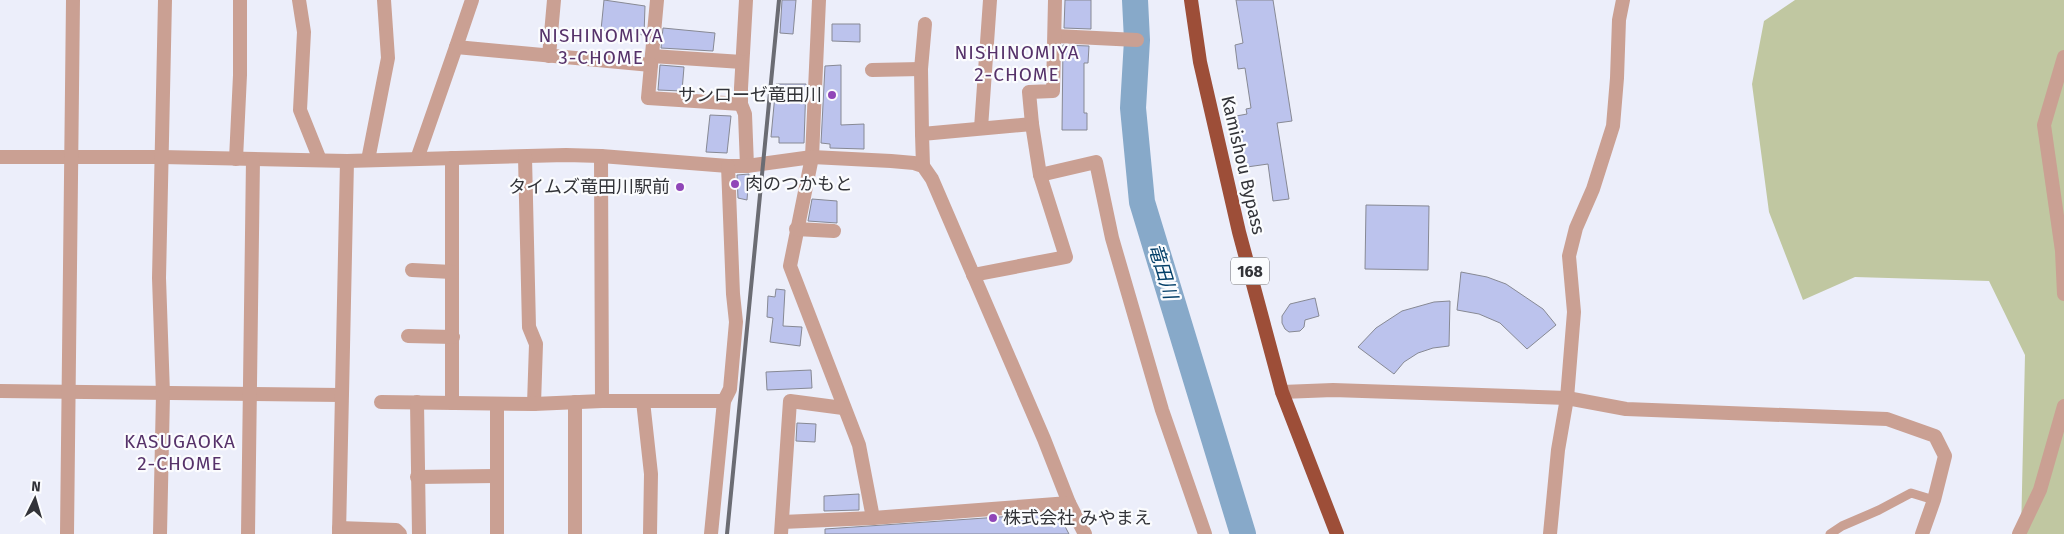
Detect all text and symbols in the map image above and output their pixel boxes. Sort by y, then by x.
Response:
district label: NISHINOMIYA 3-CHOME [538,24,664,69]
district label: NISHINOMIYA 2-CHOME [954,41,1080,86]
place label: サンローゼ竜田川 [678,84,822,106]
marker: サンローゼ竜田川 [826,89,838,101]
street label: Kamishou Bypass [1216,93,1270,237]
place label: 肉のつかもと [745,173,853,195]
place label: タイムズ竜田川駅前 [508,176,670,198]
marker: 肉のつかもと [729,178,741,190]
marker: タイムズ竜田川駅前 [674,181,686,193]
water label: 竜田川 [1144,240,1183,304]
road number: 168 [1231,258,1269,284]
district label: KASUGAOKA 2-CHOME [124,430,236,475]
north arrow [10,474,60,524]
text: N [31,478,41,495]
place label: 株式会社 みやまえ [1003,507,1152,529]
marker: 株式会社 みやまえ [987,512,999,524]

